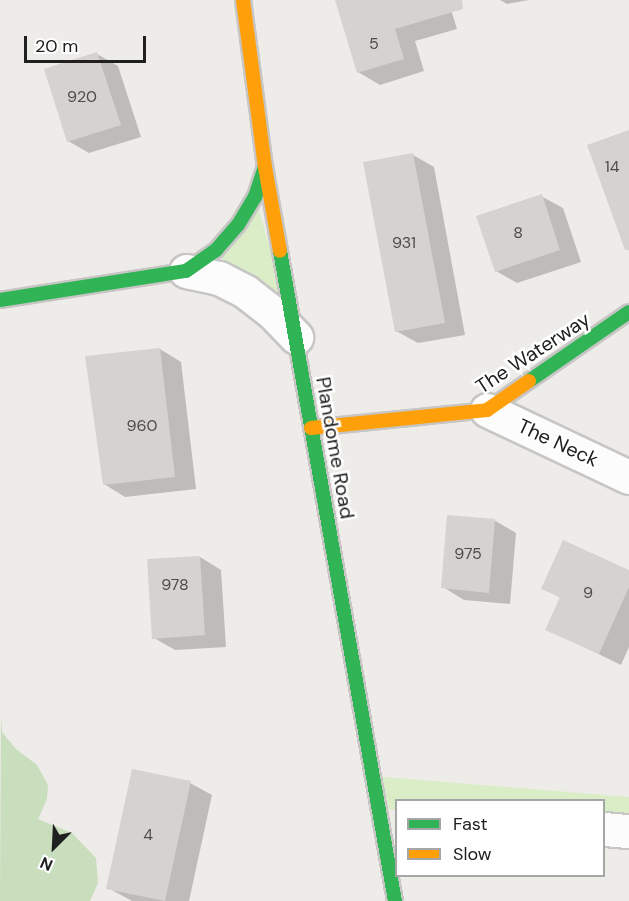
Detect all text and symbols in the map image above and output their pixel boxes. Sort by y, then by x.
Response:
scale bar [27,24,148,62]
text: 20 m [35,34,78,58]
house number: 5 [369,34,379,54]
house number: 920 [67,87,97,107]
house number: 14 [605,157,619,177]
house number: 8 [513,223,523,243]
house number: 931 [392,233,416,253]
street label: The Waterway [471,307,595,399]
street label: Plandome Road [311,375,359,521]
street label: The Neck [514,414,602,472]
house number: 960 [126,416,158,436]
house number: 975 [454,544,482,564]
house number: 978 [161,575,189,595]
house number: 9 [583,583,593,603]
legend [395,799,605,877]
text: Fast [453,812,488,836]
north arrow [24,817,84,877]
house number: 4 [143,825,153,845]
text: Slow [453,842,492,866]
text: N [37,852,56,876]

